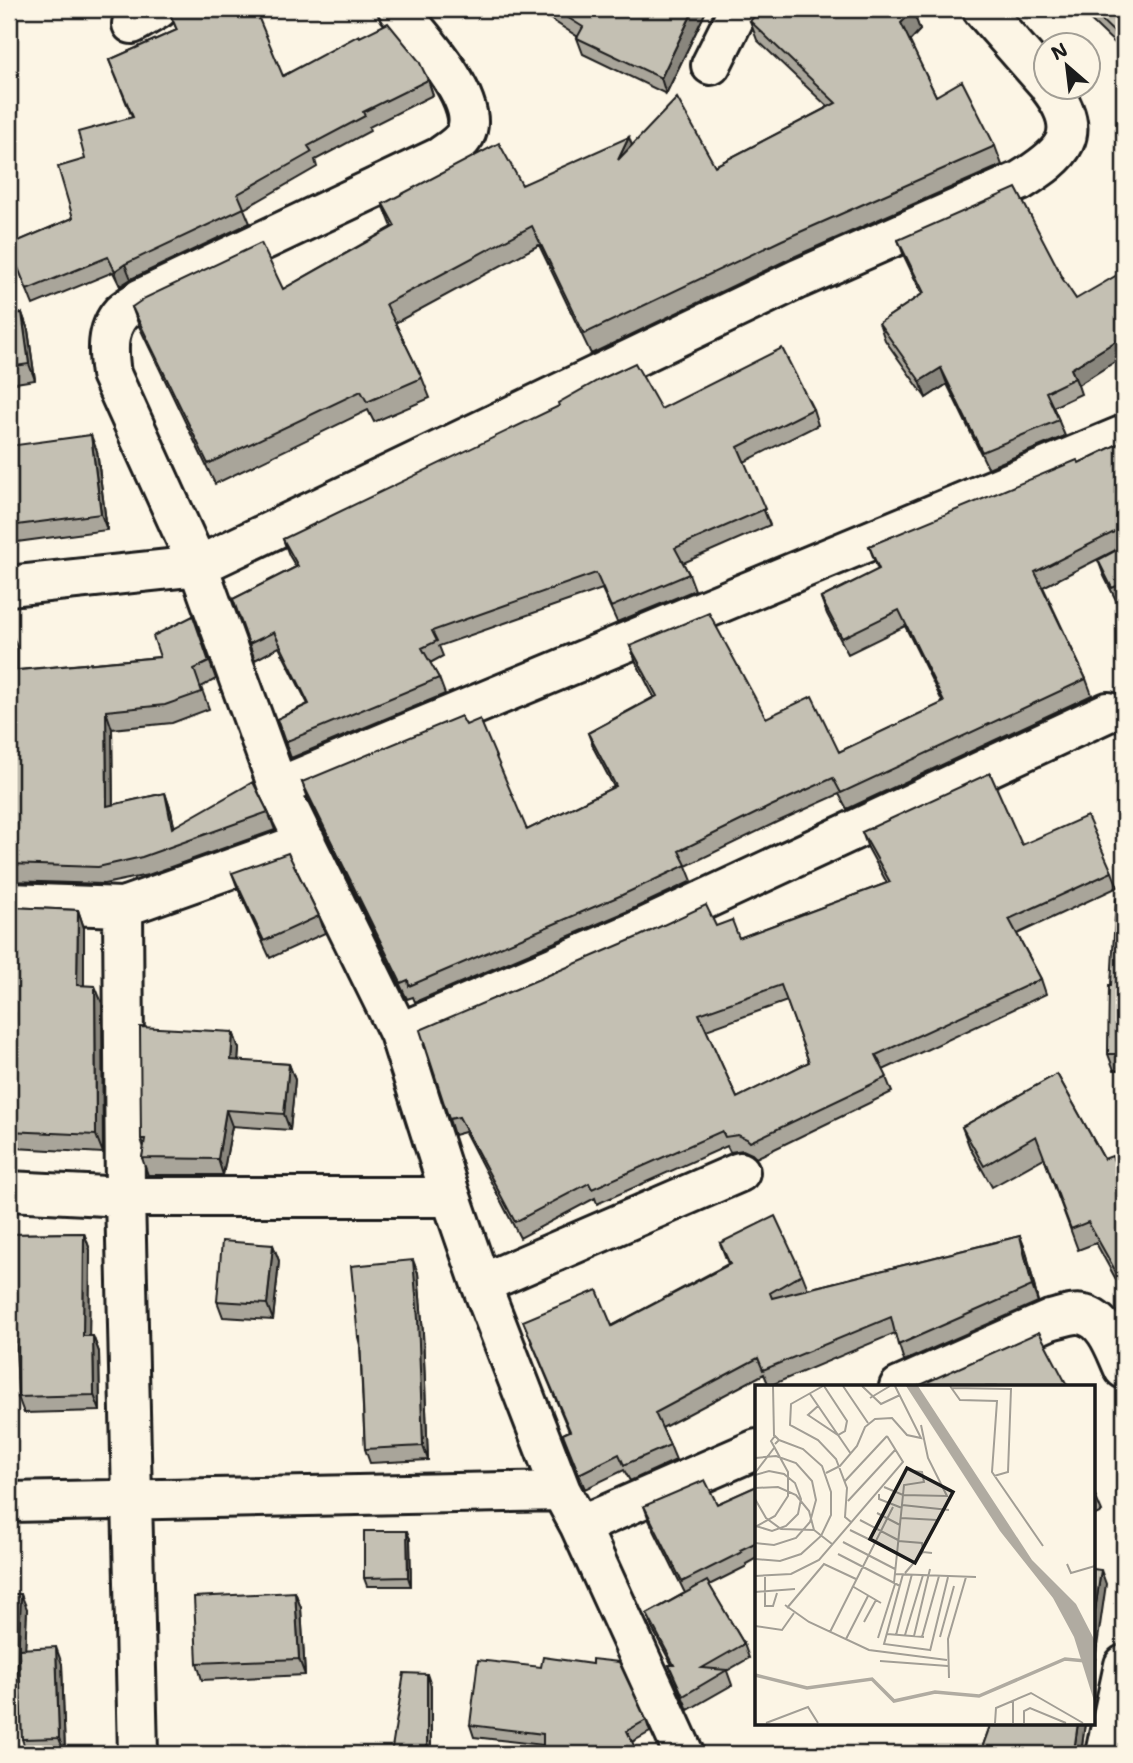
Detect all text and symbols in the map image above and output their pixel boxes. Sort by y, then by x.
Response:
north arrow [1032,32,1102,102]
text: N [1047,37,1072,66]
inset map [755,1385,1094,1724]

